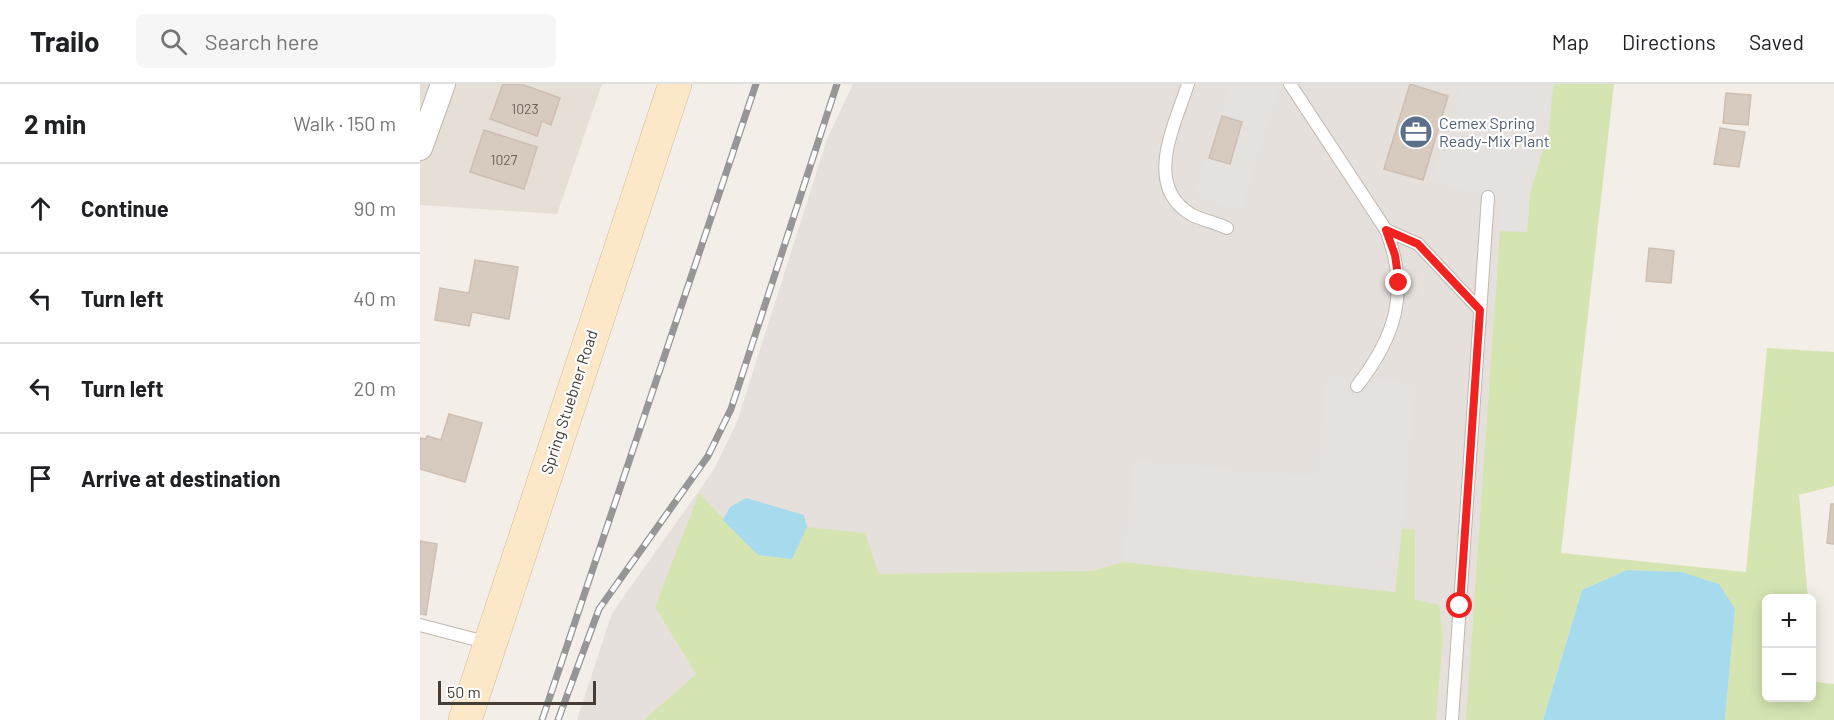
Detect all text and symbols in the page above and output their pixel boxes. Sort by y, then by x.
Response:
search box [136,14,556,68]
text: Trailo [30,24,100,58]
icon: search [157,25,190,58]
text: Search here [205,28,319,54]
text: Map [1552,29,1589,54]
text: Directions [1622,29,1716,54]
text: Saved [1749,29,1804,54]
house number: 1023 [511,100,539,117]
text: 2 min [24,108,86,139]
text: Walk · 150 m [293,111,396,135]
place label: Cemex Spring Ready-Mix Plant [1439,113,1550,150]
office icon: Cemex Spring Ready-Mix Plant [1398,114,1434,150]
house number: 1027 [491,151,518,168]
icon: ahead [24,192,57,225]
text: Continue [81,195,169,221]
text: 90 m [354,196,396,220]
route end [1385,269,1411,295]
icon: left [24,282,57,315]
text: Turn left [81,285,164,311]
text: 40 m [353,286,396,310]
street label: Spring Stuebner Road [536,327,601,477]
icon: left [24,372,57,405]
text: Turn left [81,375,164,401]
text: 20 m [353,376,396,400]
icon: arrive [24,462,57,495]
text: Arrive at destination [81,465,280,491]
route start [1446,592,1472,618]
map controls [1762,594,1816,702]
button: + [1762,594,1816,648]
button: − [1762,648,1816,702]
scale bar [438,678,596,706]
text: 50 m [447,682,481,701]

